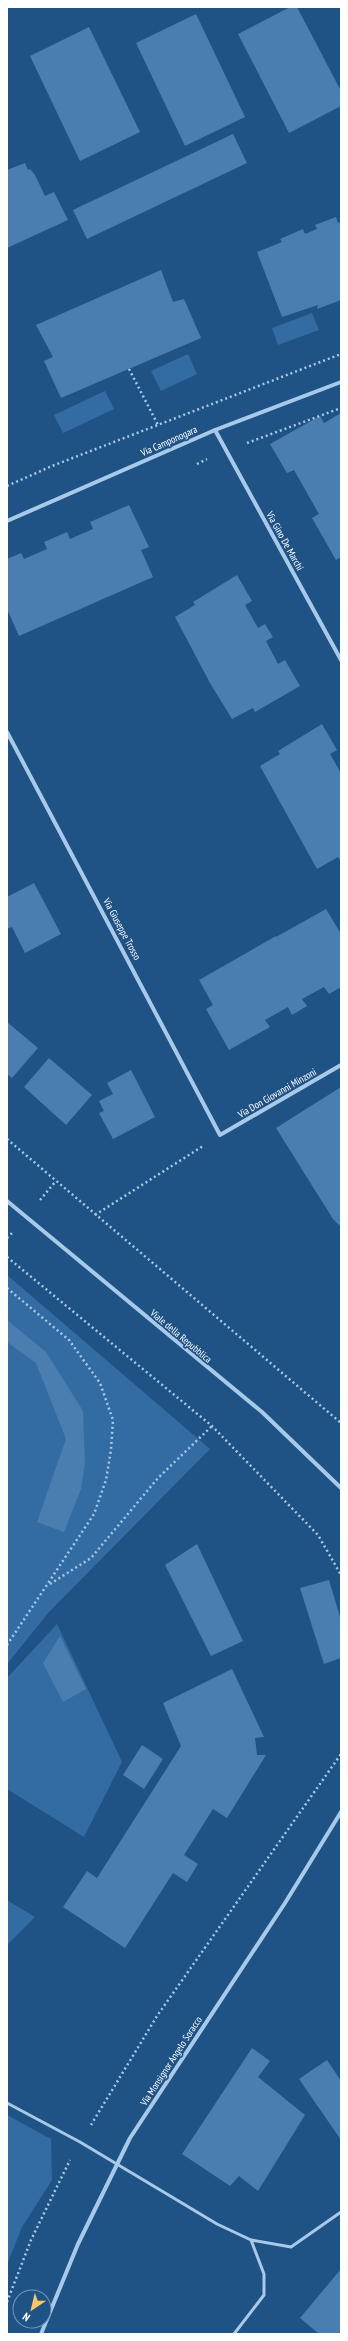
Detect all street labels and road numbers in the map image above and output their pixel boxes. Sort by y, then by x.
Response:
street label: Via Camponogara [138,423,199,460]
street label: Via Gino De Marchi [263,508,307,573]
street label: Via Giuseppe Trosso [100,895,144,962]
street label: Via Don Giovanni Minzoni [235,1065,319,1121]
street label: Viale della Repubblica [147,1306,215,1366]
street label: Via Monsignor Angelo Soracco [137,2014,205,2109]

